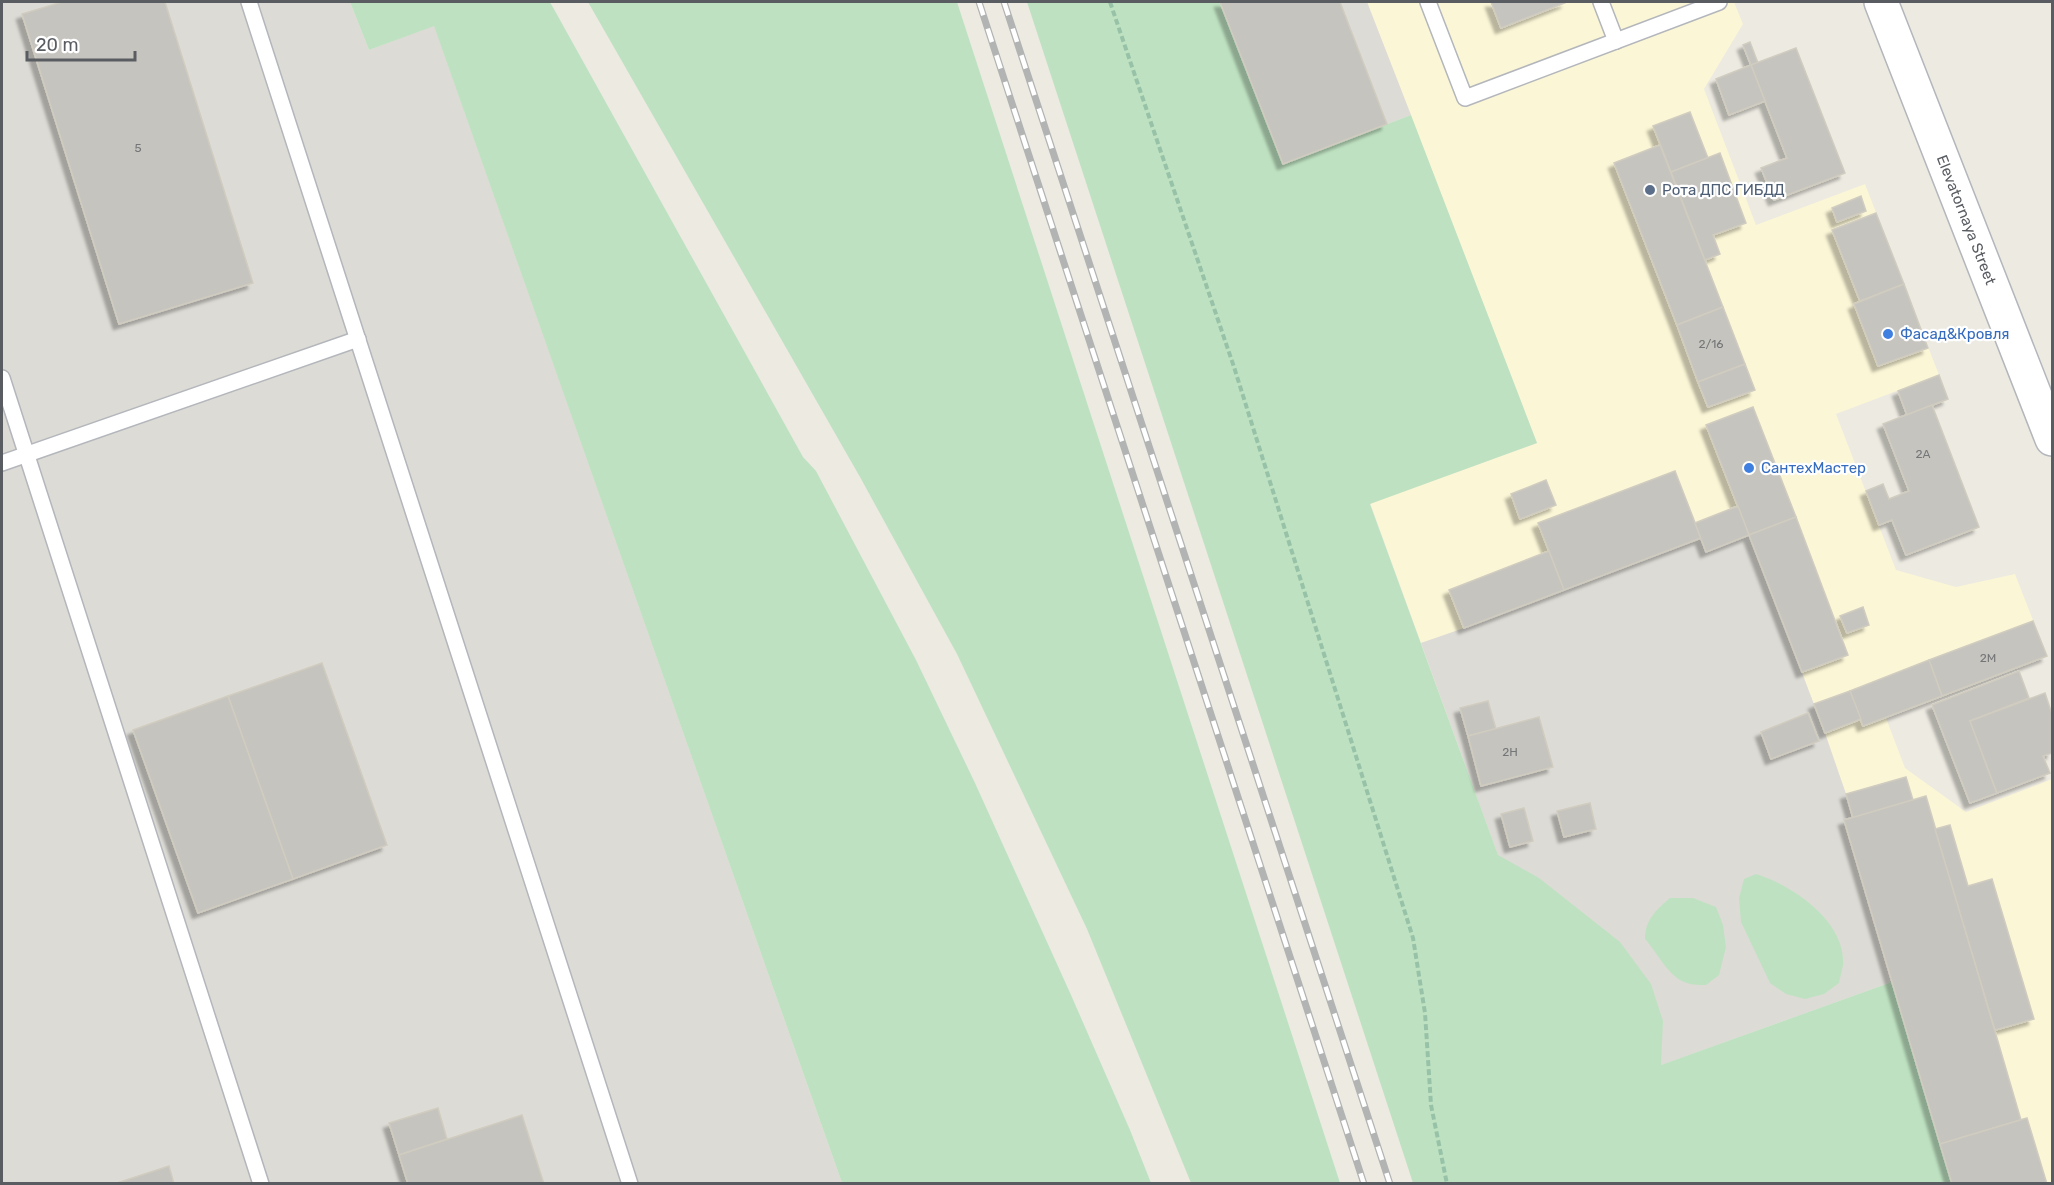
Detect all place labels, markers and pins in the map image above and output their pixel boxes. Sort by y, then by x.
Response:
place label: Рота ДПС ГИБДД [1662,181,1785,199]
marker: Рота ДПС ГИБДД [1643,183,1657,197]
place label: Фасад&Кровля [1900,325,2010,343]
marker: Фасад&Кровля [1881,327,1895,341]
place label: СантехМастер [1761,459,1866,477]
marker: СантехМастер [1742,461,1756,475]

